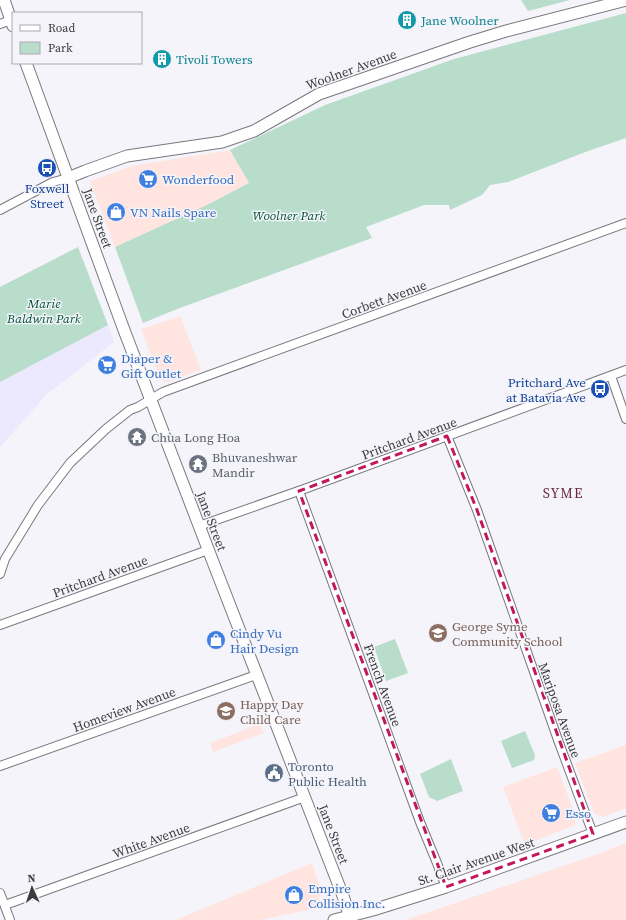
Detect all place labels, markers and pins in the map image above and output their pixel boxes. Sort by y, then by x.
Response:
building icon: Jane Woolner [396,9,418,31]
place label: Jane Woolner [420,12,499,29]
building icon: Tivoli Towers [151,48,173,70]
place label: Tivoli Towers [176,51,253,68]
bus stop icon: Foxwell Street [36,157,58,179]
supermarket icon: Wonderfood [137,168,159,190]
place label: Wonderfood [162,171,235,188]
place label: Foxwell Street [25,180,69,212]
shop icon: VN Nails Spare [105,201,127,223]
place label: VN Nails Spare [130,204,217,221]
place label: Diaper & Gift Outlet [121,350,182,382]
supermarket icon: Diaper & Gift Outlet [96,354,118,376]
place label: Pritchard Ave at Batavia Ave [506,374,586,406]
bus stop icon: Pritchard Ave at Batavia Ave [589,378,611,400]
temple icon: Chùa Long Hoa [126,426,148,448]
place label: Chùa Long Hoa [151,429,241,446]
place label: Bhuvaneshwar Mandir [212,449,298,481]
temple icon: Bhuvaneshwar Mandir [187,453,209,475]
place label: George Syme Community School [452,618,563,650]
school or university icon: George Syme Community School [427,622,449,644]
place label: Cindy Vu Hair Design [230,625,299,657]
shop icon: Cindy Vu Hair Design [205,629,227,651]
place label: Happy Day Child Care [240,696,304,728]
school or university icon: Happy Day Child Care [215,700,237,722]
place label: Toronto Public Health [288,758,367,790]
public building icon: Toronto Public Health [263,762,285,784]
supermarket icon: Esso [540,802,562,824]
place label: Esso [565,805,591,822]
place label: Empire Collision Inc. [308,880,385,912]
shop icon: Empire Collision Inc. [283,884,305,906]

